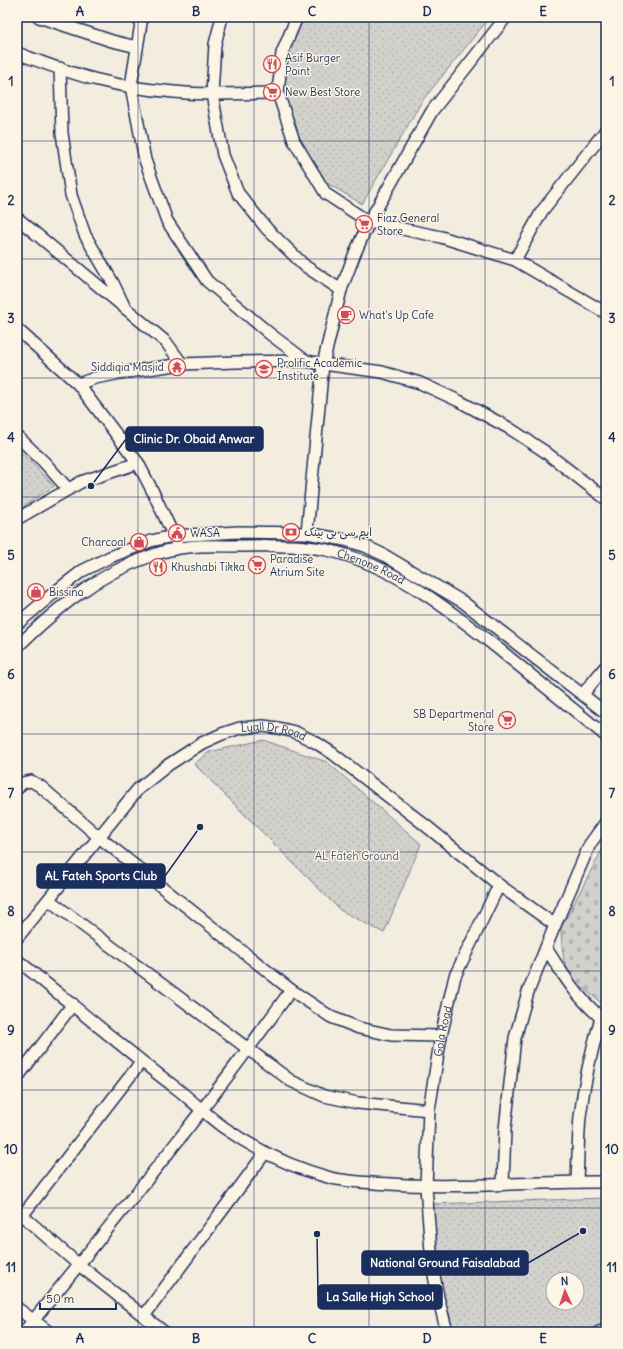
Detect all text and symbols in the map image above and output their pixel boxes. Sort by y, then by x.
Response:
text: A [76,3,85,20]
text: B [192,3,201,20]
text: C [308,3,317,20]
text: D [422,3,432,20]
text: E [539,3,547,20]
place label: Asif Burger Point [285,51,341,78]
restaurant icon: Asif Burger Point [262,54,282,74]
text: 1 [8,73,14,90]
text: 1 [609,73,615,90]
supermarket icon: New Best Store [262,82,282,102]
place label: New Best Store [285,85,360,99]
text: 2 [7,192,15,209]
text: 2 [608,192,616,209]
place label: Fiaz General Store [377,211,439,238]
supermarket icon: Fiaz General Store [354,214,374,234]
cafe icon: What's Up Cafe [336,305,356,325]
place label: What's Up Cafe [359,308,434,322]
text: 3 [7,310,15,327]
text: 3 [608,310,616,327]
place label: Prolific Academic Institute [277,356,363,383]
temple icon: Siddiqia Masjid [167,357,187,377]
school or university icon: Prolific Academic Institute [254,359,274,379]
place label: Siddiqia Masjid [91,360,165,374]
callout: Clinic Dr. Obaid Anwar [126,427,263,451]
text: 4 [7,429,15,446]
text: 4 [608,429,616,446]
text: Clinic Dr. Obaid Anwar [133,431,255,446]
bank icon: ایم سی بی بینک [281,522,301,542]
public building icon: WASA [167,523,187,543]
place label: ایم سی بی بینک [304,525,372,541]
place label: WASA [190,526,220,540]
shop icon: Charcoal [129,532,149,552]
place label: Charcoal [81,535,126,549]
street label: Chenone Road [335,546,408,588]
text: 5 [7,547,15,564]
text: 5 [608,547,616,564]
place label: Paradise Atrium Site [270,552,324,579]
supermarket icon: Paradise Atrium Site [247,555,267,575]
restaurant icon: Khushabi Tikka [148,557,168,577]
place label: Khushabi Tikka [171,560,245,574]
shop icon: Bissino [26,582,46,602]
place label: Bissino [49,585,84,599]
text: 6 [7,666,15,683]
text: 6 [608,666,616,683]
place label: SB Departmenal Store [413,707,494,734]
supermarket icon: SB Departmenal Store [497,710,517,730]
street label: Lyall Dr Road [240,719,309,744]
text: 7 [8,785,15,802]
text: 7 [609,785,616,802]
park label: AL Fateh Ground [315,849,399,863]
callout: AL Fateh Sports Club [37,864,165,888]
text: AL Fateh Sports Club [45,868,157,884]
text: 8 [7,903,15,920]
text: 8 [608,903,616,920]
street label: Gola Road [431,1004,455,1057]
text: 9 [7,1022,15,1039]
text: 9 [608,1022,616,1039]
text: 10 [4,1141,18,1158]
text: 10 [605,1141,619,1158]
callout: National Ground Faisalabad [362,1251,528,1275]
text: National Ground Faisalabad [370,1255,520,1270]
text: 11 [6,1259,16,1276]
text: 11 [607,1259,617,1276]
north arrow [545,1271,585,1311]
text: N [560,1274,569,1288]
scale bar [40,1285,116,1311]
callout: La Salle High School [318,1285,442,1309]
text: La Salle High School [326,1289,434,1305]
text: 50 m [46,1291,75,1306]
text: A [76,1330,85,1347]
text: B [192,1330,201,1347]
text: C [308,1330,317,1347]
text: D [422,1330,432,1347]
text: E [539,1330,547,1347]

